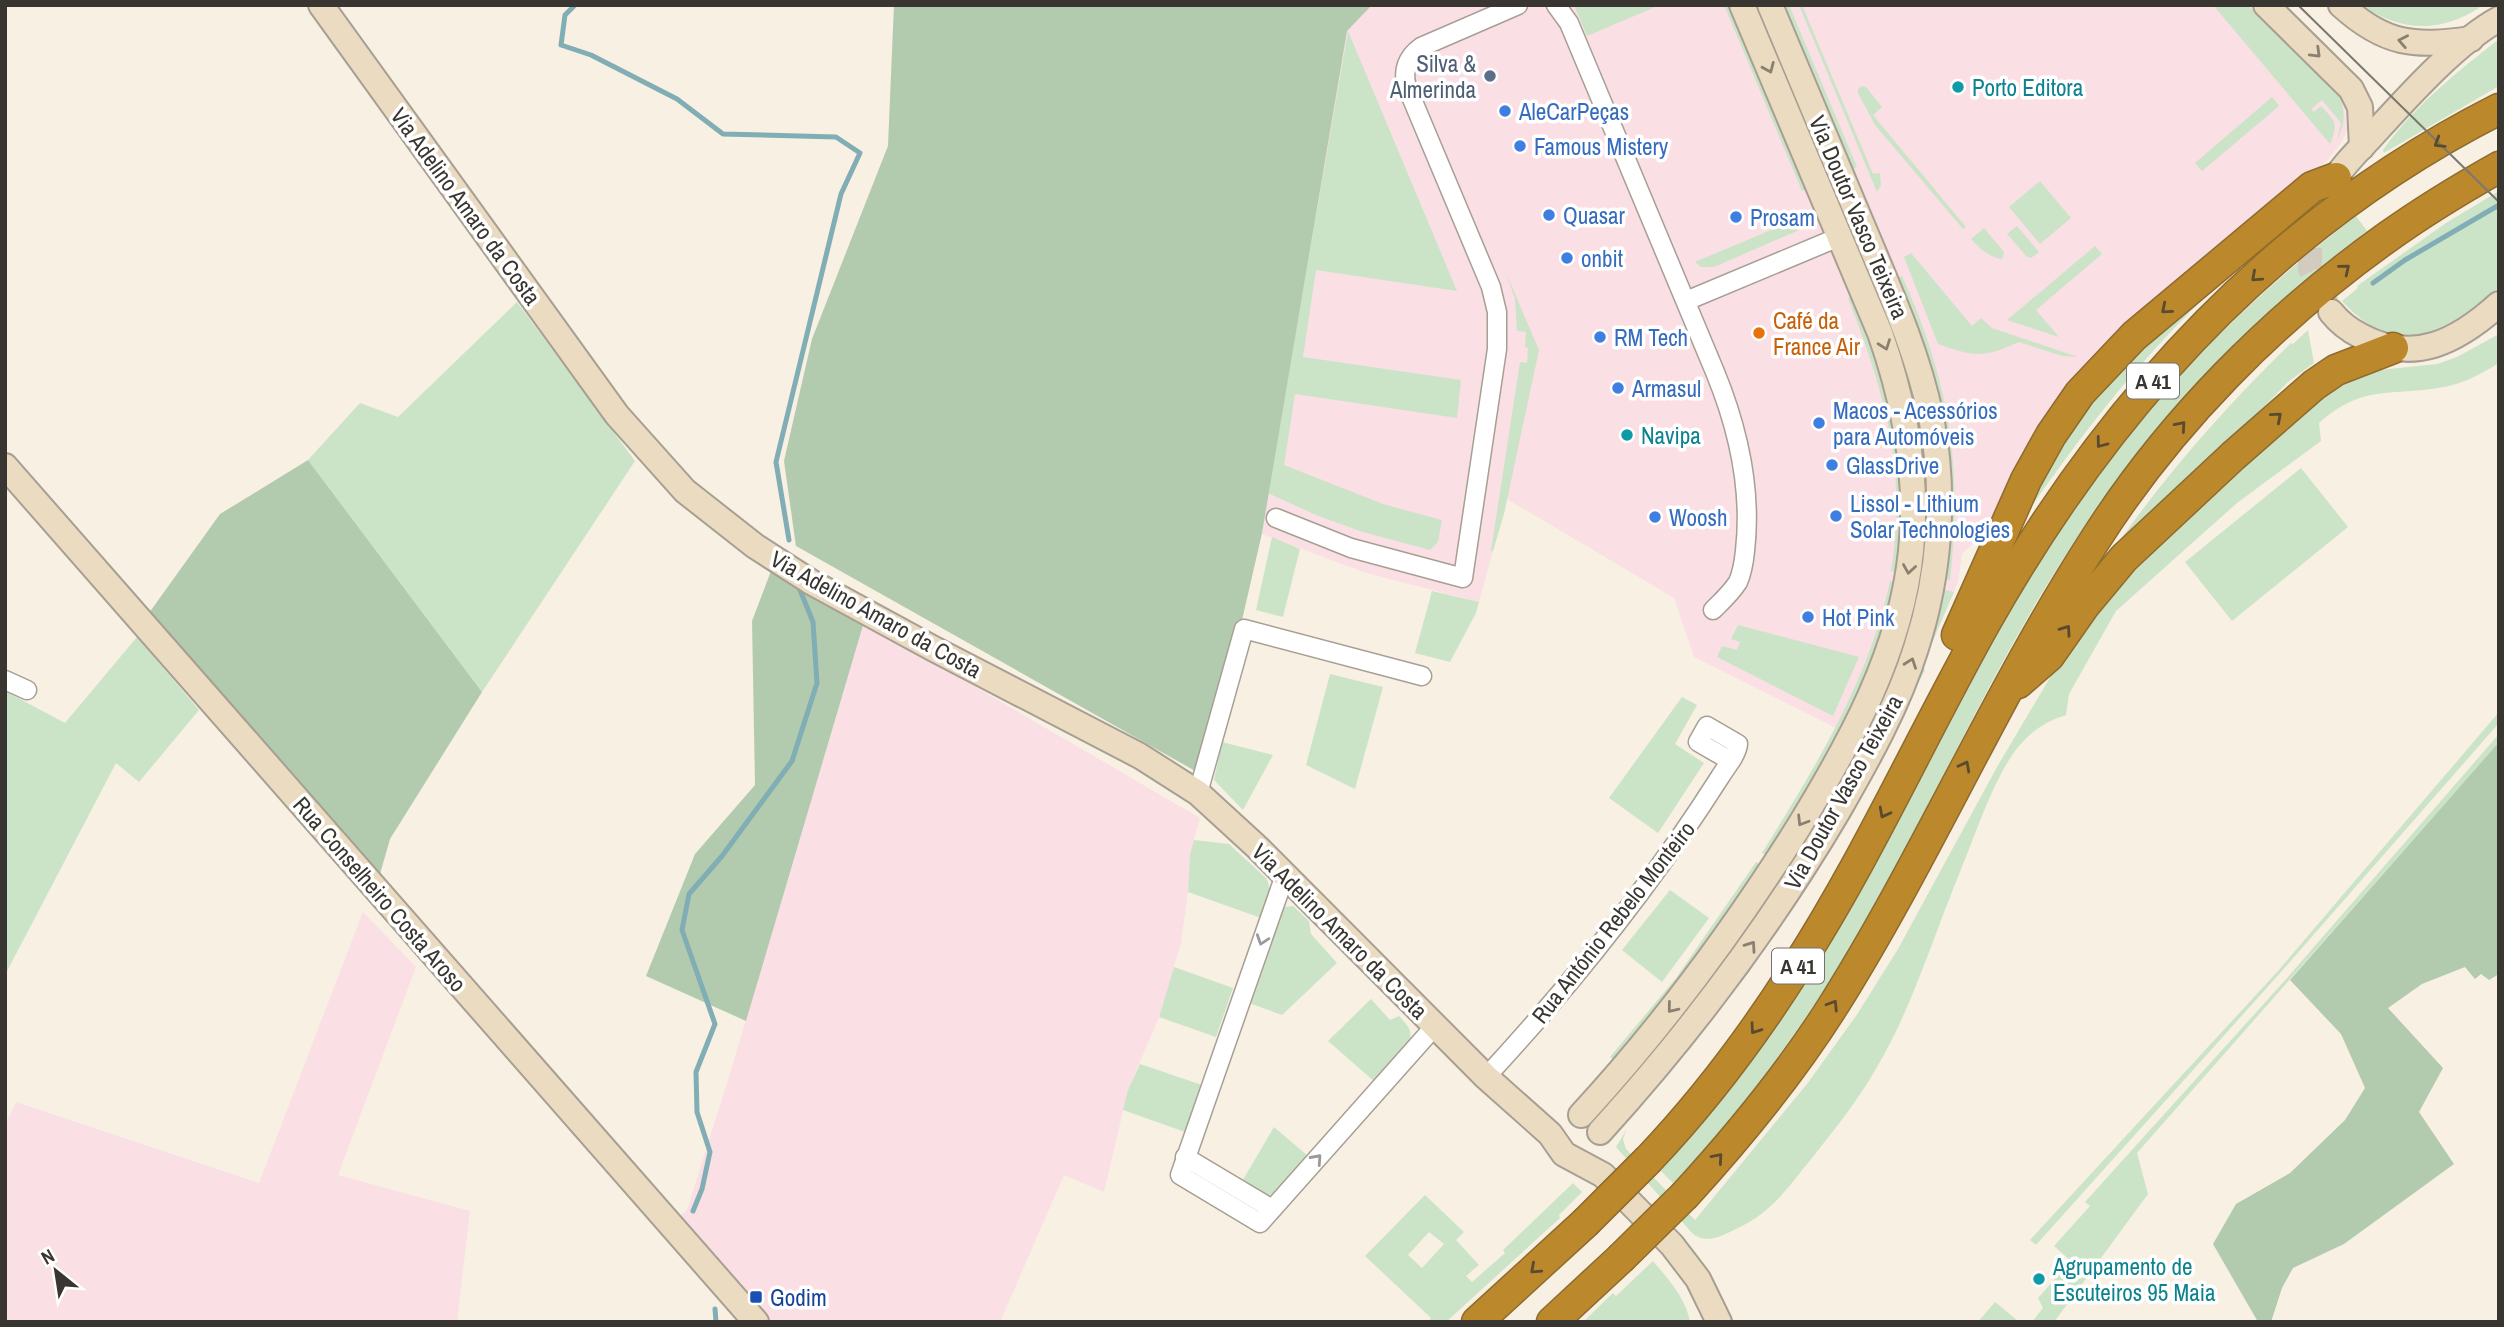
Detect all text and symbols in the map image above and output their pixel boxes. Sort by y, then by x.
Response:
one-way arrow [2397,34,2409,49]
one-way arrow [2307,44,2320,57]
place label: Silva & Almerinda [1389,48,1477,105]
one-way arrow [1760,61,1774,73]
marker: Silva & Almerinda [1482,68,1498,84]
place label: Porto Editora [1972,72,2084,103]
marker: Porto Editora [1950,79,1966,95]
place label: AleCarPeças [1518,96,1629,127]
street label: Via Adelino Amaro da Costa [384,101,548,311]
marker: AleCarPeças [1497,103,1513,119]
street label: Via Doutor Vasco Teixeira [1802,111,1916,324]
place label: Famous Mistery [1534,131,1669,162]
one-way arrow [2434,134,2447,147]
marker: Famous Mistery [1512,138,1528,154]
place label: Quasar [1563,200,1626,231]
place label: Prosam [1750,202,1815,233]
marker: Quasar [1541,207,1557,223]
marker: Prosam [1728,209,1744,225]
place label: onbit [1581,243,1623,274]
marker: onbit [1559,250,1575,266]
one-way arrow [2336,265,2349,277]
one-way arrow [2251,269,2264,281]
one-way arrow [2162,301,2175,313]
place label: Café da France Air [1773,305,1861,362]
place label: RM Tech [1614,322,1688,353]
marker: Café da France Air [1751,325,1767,341]
marker: RM Tech [1592,329,1608,345]
one-way arrow [1876,338,1890,350]
road number: A 41 [2127,364,2179,398]
place label: Armasul [1631,373,1701,404]
marker: Armasul [1610,380,1626,396]
place label: Macos - Acessórios para Automóveis [1833,395,1998,452]
one-way arrow [2269,413,2282,425]
marker: Macos - Acessórios para Automóveis [1811,415,1827,431]
place label: Navipa [1641,420,1701,451]
one-way arrow [2173,421,2185,434]
marker: Navipa [1619,427,1635,443]
one-way arrow [2097,436,2110,448]
place label: GlassDrive [1846,450,1939,481]
marker: GlassDrive [1824,457,1840,473]
place label: Lissol - Lithium Solar Technologies [1850,488,2010,545]
place label: Woosh [1669,502,1727,533]
marker: Lissol - Lithium Solar Technologies [1828,508,1844,524]
marker: Woosh [1647,509,1663,525]
street label: Via Adelino Amaro da Costa [765,543,987,685]
one-way arrow [1901,563,1916,575]
place label: Hot Pink [1822,602,1895,633]
marker: Hot Pink [1800,609,1816,625]
one-way arrow [2058,625,2070,638]
one-way arrow [1903,658,1917,670]
street label: Via Doutor Vasco Teixeira [1777,689,1910,895]
one-way arrow [1957,761,1970,774]
street label: Rua Conselheiro Costa Aroso [286,790,474,998]
one-way arrow [1879,805,1892,818]
one-way arrow [1797,814,1810,827]
street label: Rua António Rebelo Monteiro [1524,815,1702,1029]
street label: Via Adelino Amaro da Costa [1245,836,1435,1026]
one-way arrow [1256,933,1270,945]
one-way arrow [1743,941,1755,954]
road number: A 41 [1772,948,1824,984]
one-way arrow [1668,1000,1680,1013]
one-way arrow [1825,1000,1838,1013]
one-way arrow [1751,1021,1764,1034]
one-way arrow [1710,1153,1722,1166]
one-way arrow [1309,1154,1322,1167]
north arrow [21,1236,91,1306]
text: N [36,1242,59,1270]
place label: Agrupamento de Escuteiros 95 Maia [2052,1251,2216,1308]
one-way arrow [1530,1261,1543,1273]
marker: Agrupamento de Escuteiros 95 Maia [2031,1271,2047,1287]
place label: Godim [770,1282,827,1313]
marker: Godim [748,1289,764,1305]

